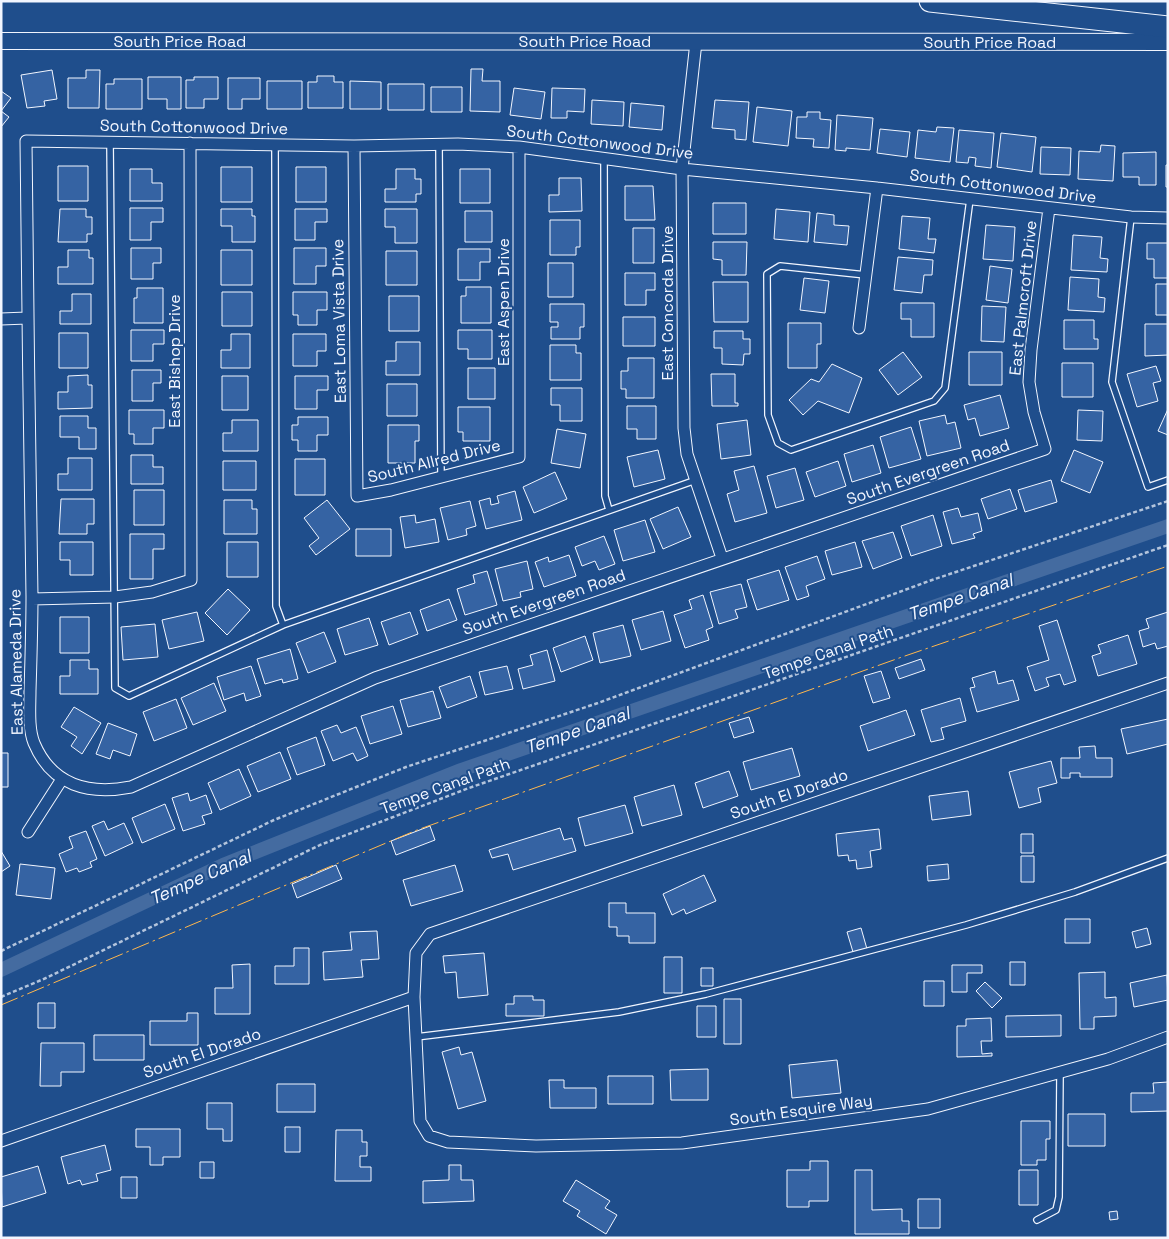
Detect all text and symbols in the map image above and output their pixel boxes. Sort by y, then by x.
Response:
street label: South Price Road [114,31,246,52]
street label: South Price Road [519,31,651,52]
street label: South Price Road [924,32,1056,53]
street label: South Cottonwood Drive [100,115,288,139]
street label: South Cottonwood Drive [505,120,695,164]
street label: South Cottonwood Drive [908,164,1098,208]
street label: East Palmcroft Drive [1004,219,1042,377]
street label: East Concorda Drive [657,226,678,380]
street label: East Aspen Drive [493,238,514,366]
street label: East Loma Vista Drive [327,239,351,403]
street label: East Bishop Drive [164,294,185,428]
street label: South Allred Drive [365,434,503,488]
street label: South Evergreen Road [844,434,1012,510]
street label: South Evergreen Road [460,564,628,640]
water label: Tempe Canal [904,567,1018,626]
street label: East Alameda Drive [4,589,28,735]
street label: Tempe Canal Path [760,620,896,684]
water label: Tempe Canal [521,700,635,759]
street label: Tempe Canal Path [377,753,513,819]
street label: South El Dorado [727,764,851,824]
water label: Tempe Canal [145,843,257,910]
street label: South El Dorado [140,1023,264,1083]
street label: South Esquire Way [728,1090,874,1130]

